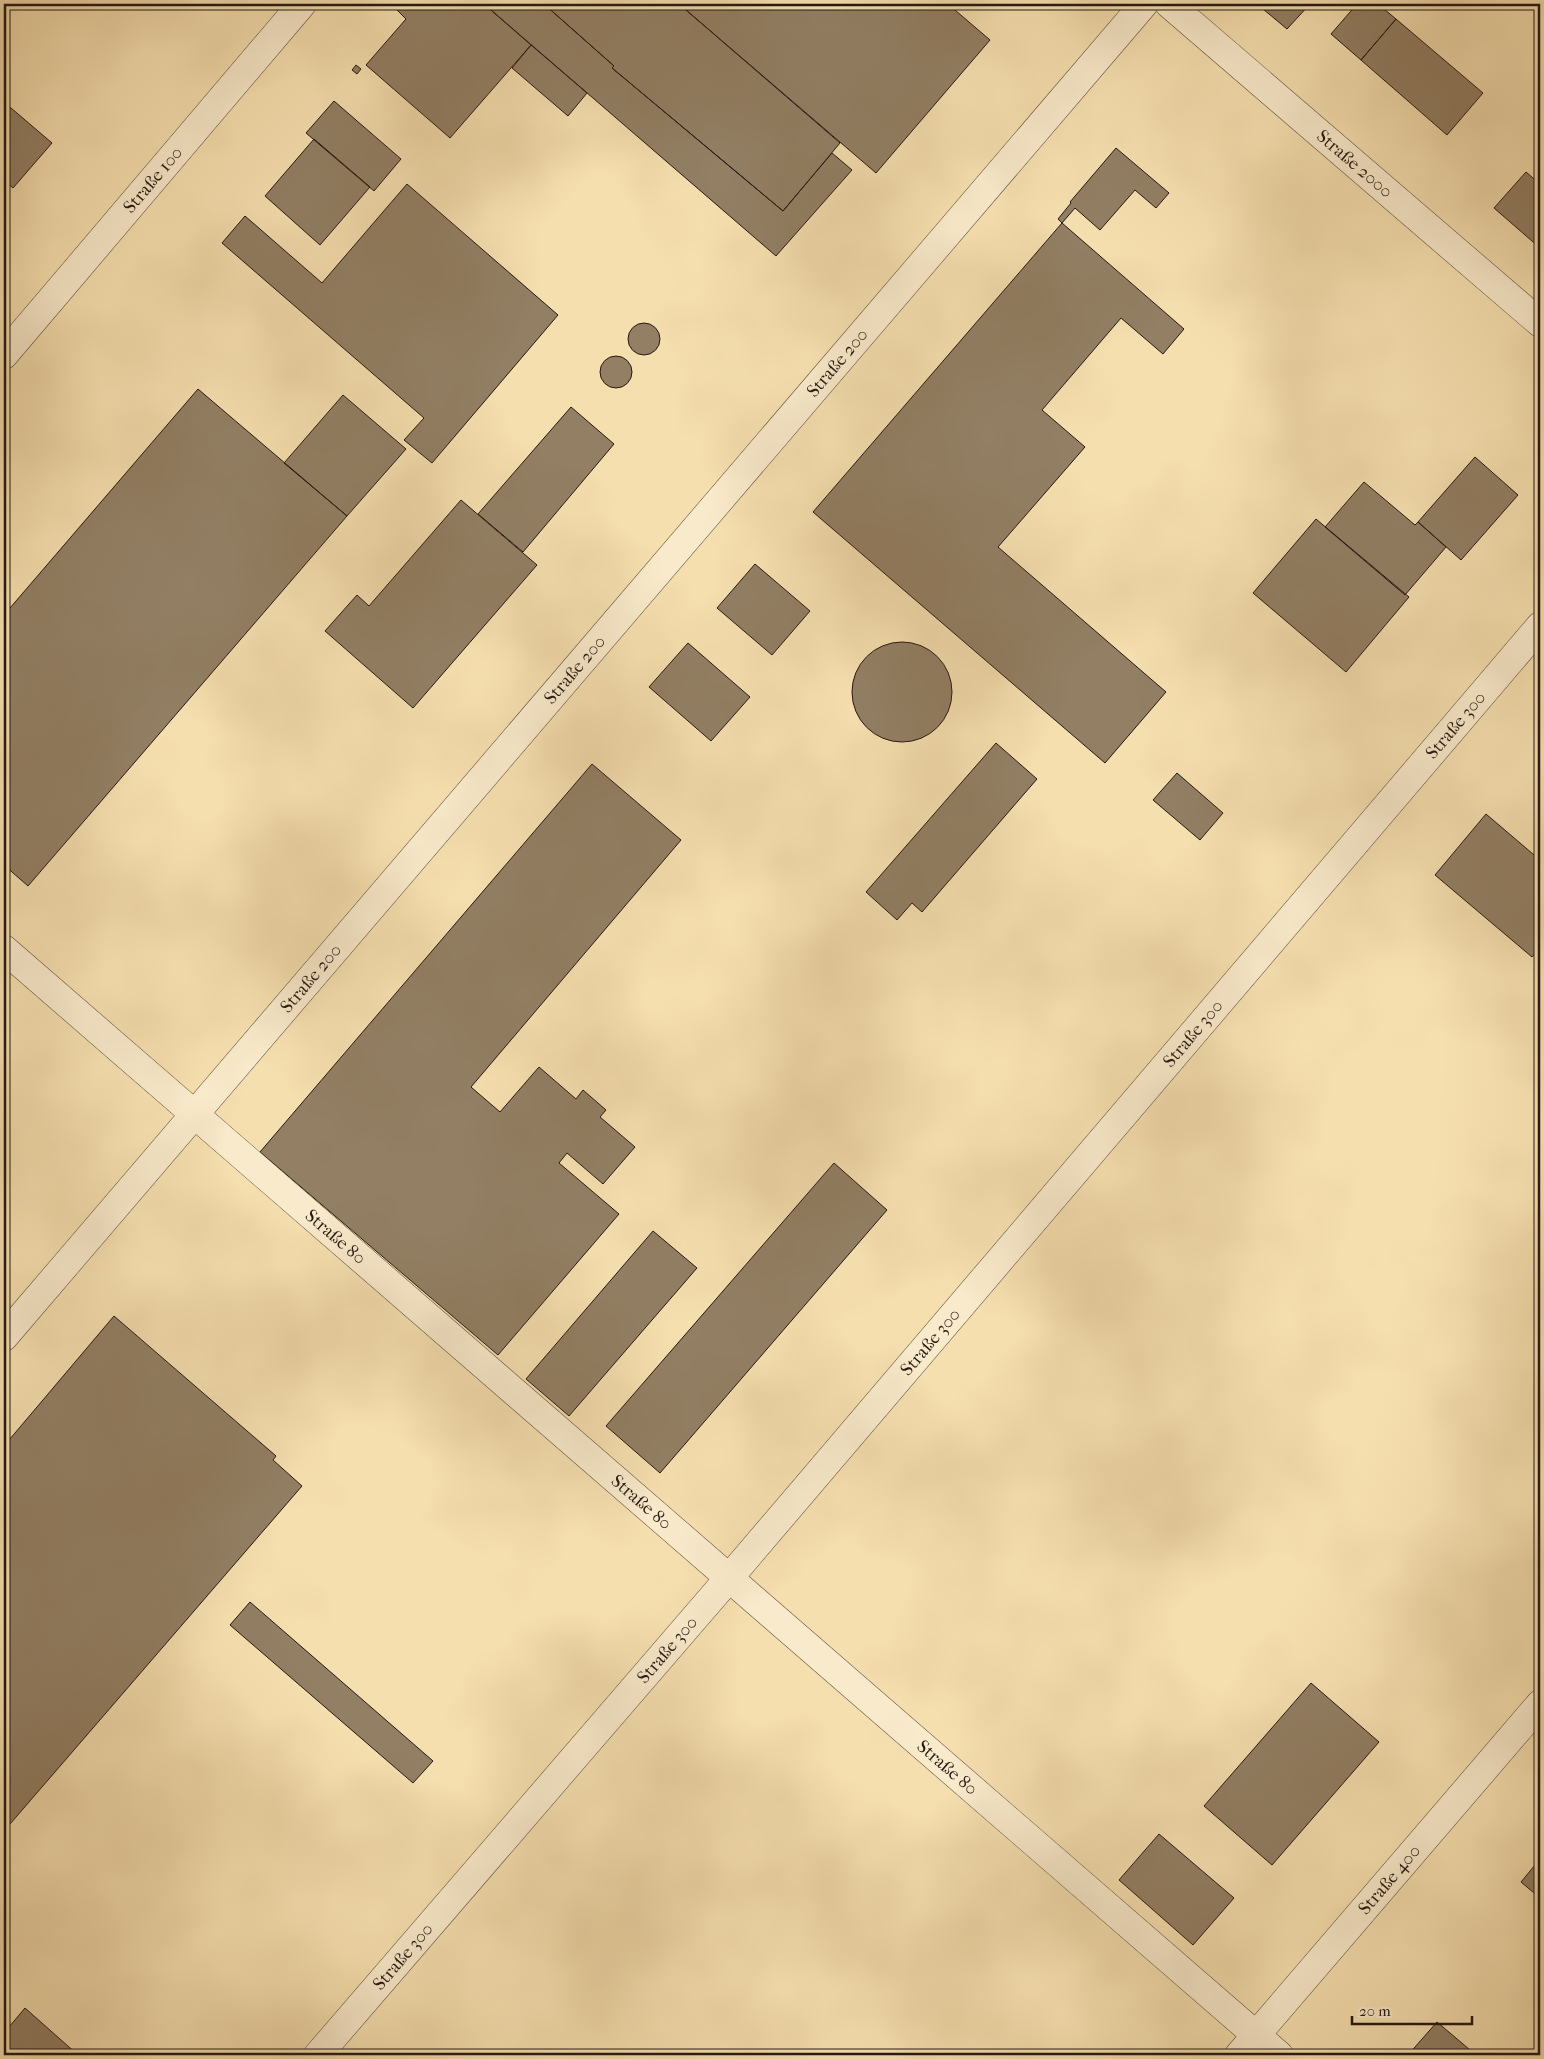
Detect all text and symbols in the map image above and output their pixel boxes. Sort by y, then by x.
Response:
street label: Straße 2000 [1312,126,1397,203]
street label: Straße 100 [119,142,187,217]
street label: Straße 200 [802,324,873,402]
street label: Straße 200 [540,632,610,709]
street label: Straße 300 [1421,688,1490,763]
street label: Straße 200 [276,940,346,1017]
street label: Straße 300 [1159,996,1228,1072]
street label: Straße 80 [301,1205,370,1269]
street label: Straße 300 [896,1304,965,1380]
street label: Straße 80 [607,1470,676,1534]
street label: Straße 300 [633,1612,702,1688]
street label: Straße 80 [913,1736,982,1800]
street label: Straße 400 [1354,1841,1425,1919]
street label: Straße 300 [369,1919,438,1995]
scale bar [1352,1994,1472,2026]
text: 20 m [1359,2002,1391,2020]

